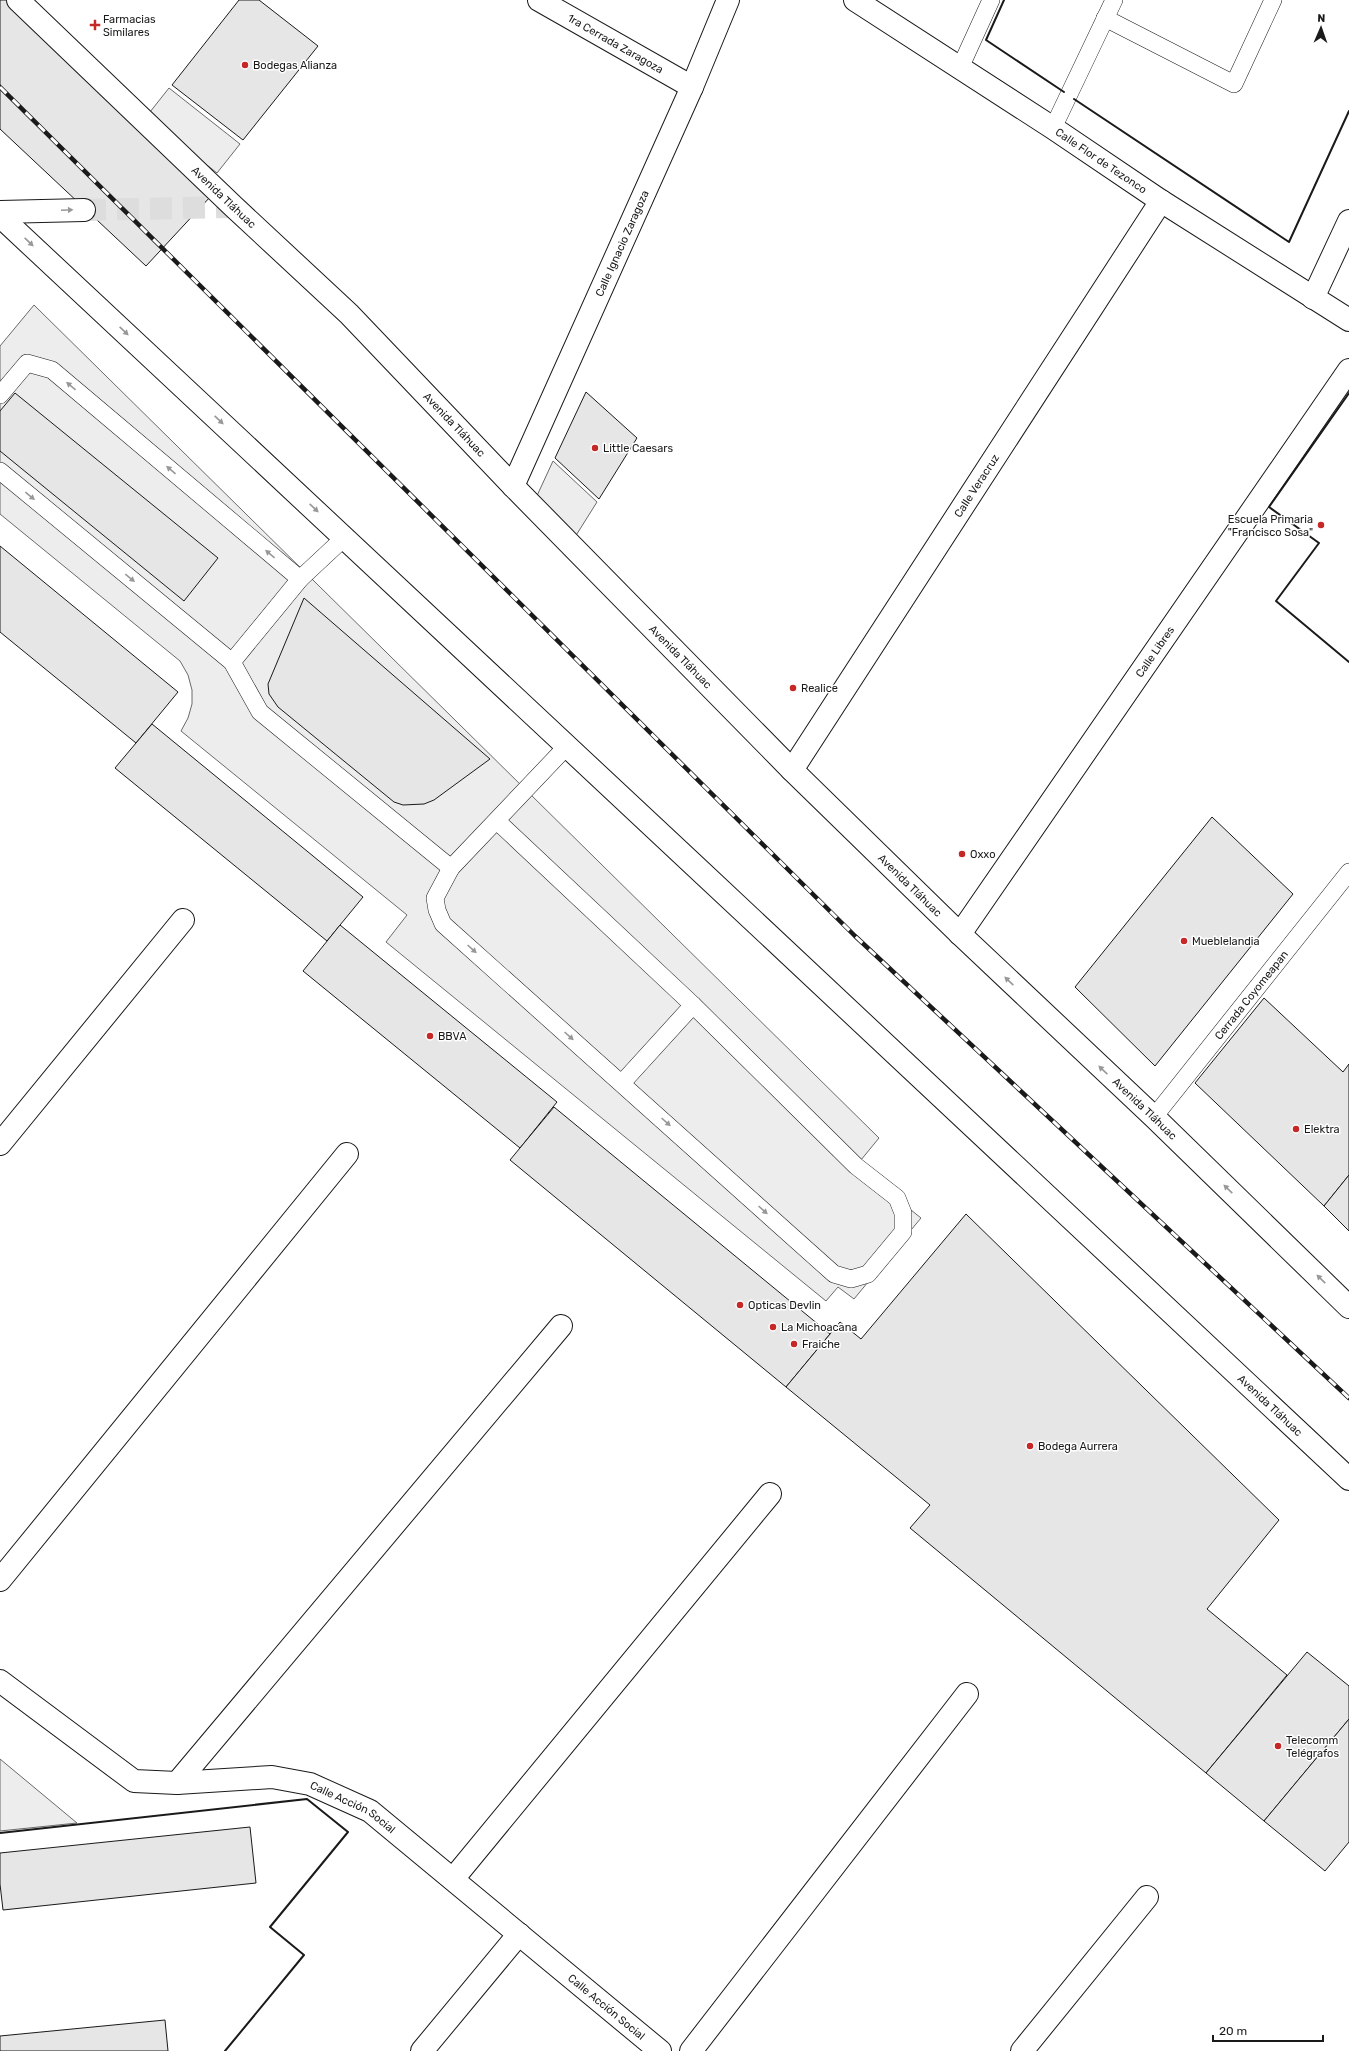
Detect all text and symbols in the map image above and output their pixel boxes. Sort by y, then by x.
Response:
north arrow [1301,8,1341,48]
street label: 1ra Cerrada Zaragoza [565,11,666,76]
text: N [1317,12,1326,25]
place label: Farmacias Similares [103,13,156,39]
marker: Farmacias Similares [90,20,100,30]
place label: Bodegas Alianza [253,59,337,72]
marker: Bodegas Alianza [240,60,250,70]
street label: Calle Flor de Tezonco [1053,125,1149,196]
street label: Avenida Tláhuac [189,163,259,231]
street label: Calle Ignacio Zaragoza [592,188,651,299]
one-way arrow [61,207,73,214]
one-way arrow [23,238,34,247]
one-way arrow [119,326,129,336]
one-way arrow [66,381,77,390]
street label: Avenida Tláhuac [421,390,488,459]
one-way arrow [214,415,224,424]
place label: Little Caesars [603,442,673,455]
marker: Little Caesars [590,443,600,453]
street label: Calle Veracruz [951,451,1002,520]
one-way arrow [165,465,176,474]
one-way arrow [25,491,36,500]
one-way arrow [309,503,319,513]
place label: Escuela Primaria "Francisco Sosa" [1228,513,1313,539]
marker: Escuela Primaria "Francisco Sosa" [1316,520,1326,530]
one-way arrow [264,549,275,558]
one-way arrow [125,574,136,583]
street label: Avenida Tláhuac [647,622,715,691]
street label: Calle Libres [1133,623,1177,680]
place label: Realice [801,682,838,695]
marker: Realice [788,683,798,693]
place label: Oxxo [970,848,995,861]
marker: Oxxo [957,849,967,859]
street label: Avenida Tláhuac [875,851,945,919]
place label: Mueblelandia [1192,935,1260,948]
marker: Mueblelandia [1179,936,1189,946]
one-way arrow [467,945,478,954]
street label: Cerrada Coyomeapan [1212,948,1291,1042]
one-way arrow [1004,976,1014,986]
place label: BBVA [438,1030,467,1043]
marker: BBVA [425,1031,435,1041]
one-way arrow [564,1031,575,1040]
one-way arrow [1099,1066,1108,1075]
street label: Avenida Tláhuac [1110,1075,1180,1142]
one-way arrow [661,1118,672,1127]
place label: Elektra [1304,1123,1340,1136]
marker: Elektra [1291,1124,1301,1134]
one-way arrow [1223,1184,1233,1194]
one-way arrow [758,1205,768,1214]
one-way arrow [1316,1275,1326,1284]
place label: Opticas Devlin [748,1299,821,1312]
marker: Opticas Devlin [735,1300,745,1310]
place label: La Michoacana [781,1321,857,1334]
marker: La Michoacana [768,1322,778,1332]
place label: Fraiche [802,1338,840,1351]
marker: Fraiche [789,1339,799,1349]
street label: Avenida Tláhuac [1235,1372,1305,1439]
place label: Bodega Aurrera [1038,1440,1118,1453]
marker: Bodega Aurrera [1025,1441,1035,1451]
place label: Telecomm Telégrafos [1286,1734,1339,1760]
marker: Telecomm Telégrafos [1273,1741,1283,1751]
street label: Calle Acción Social [308,1778,398,1836]
street label: Calle Acción Social [566,1971,648,2042]
scale bar [1213,2017,1323,2043]
text: 20 m [1219,2024,1247,2038]

